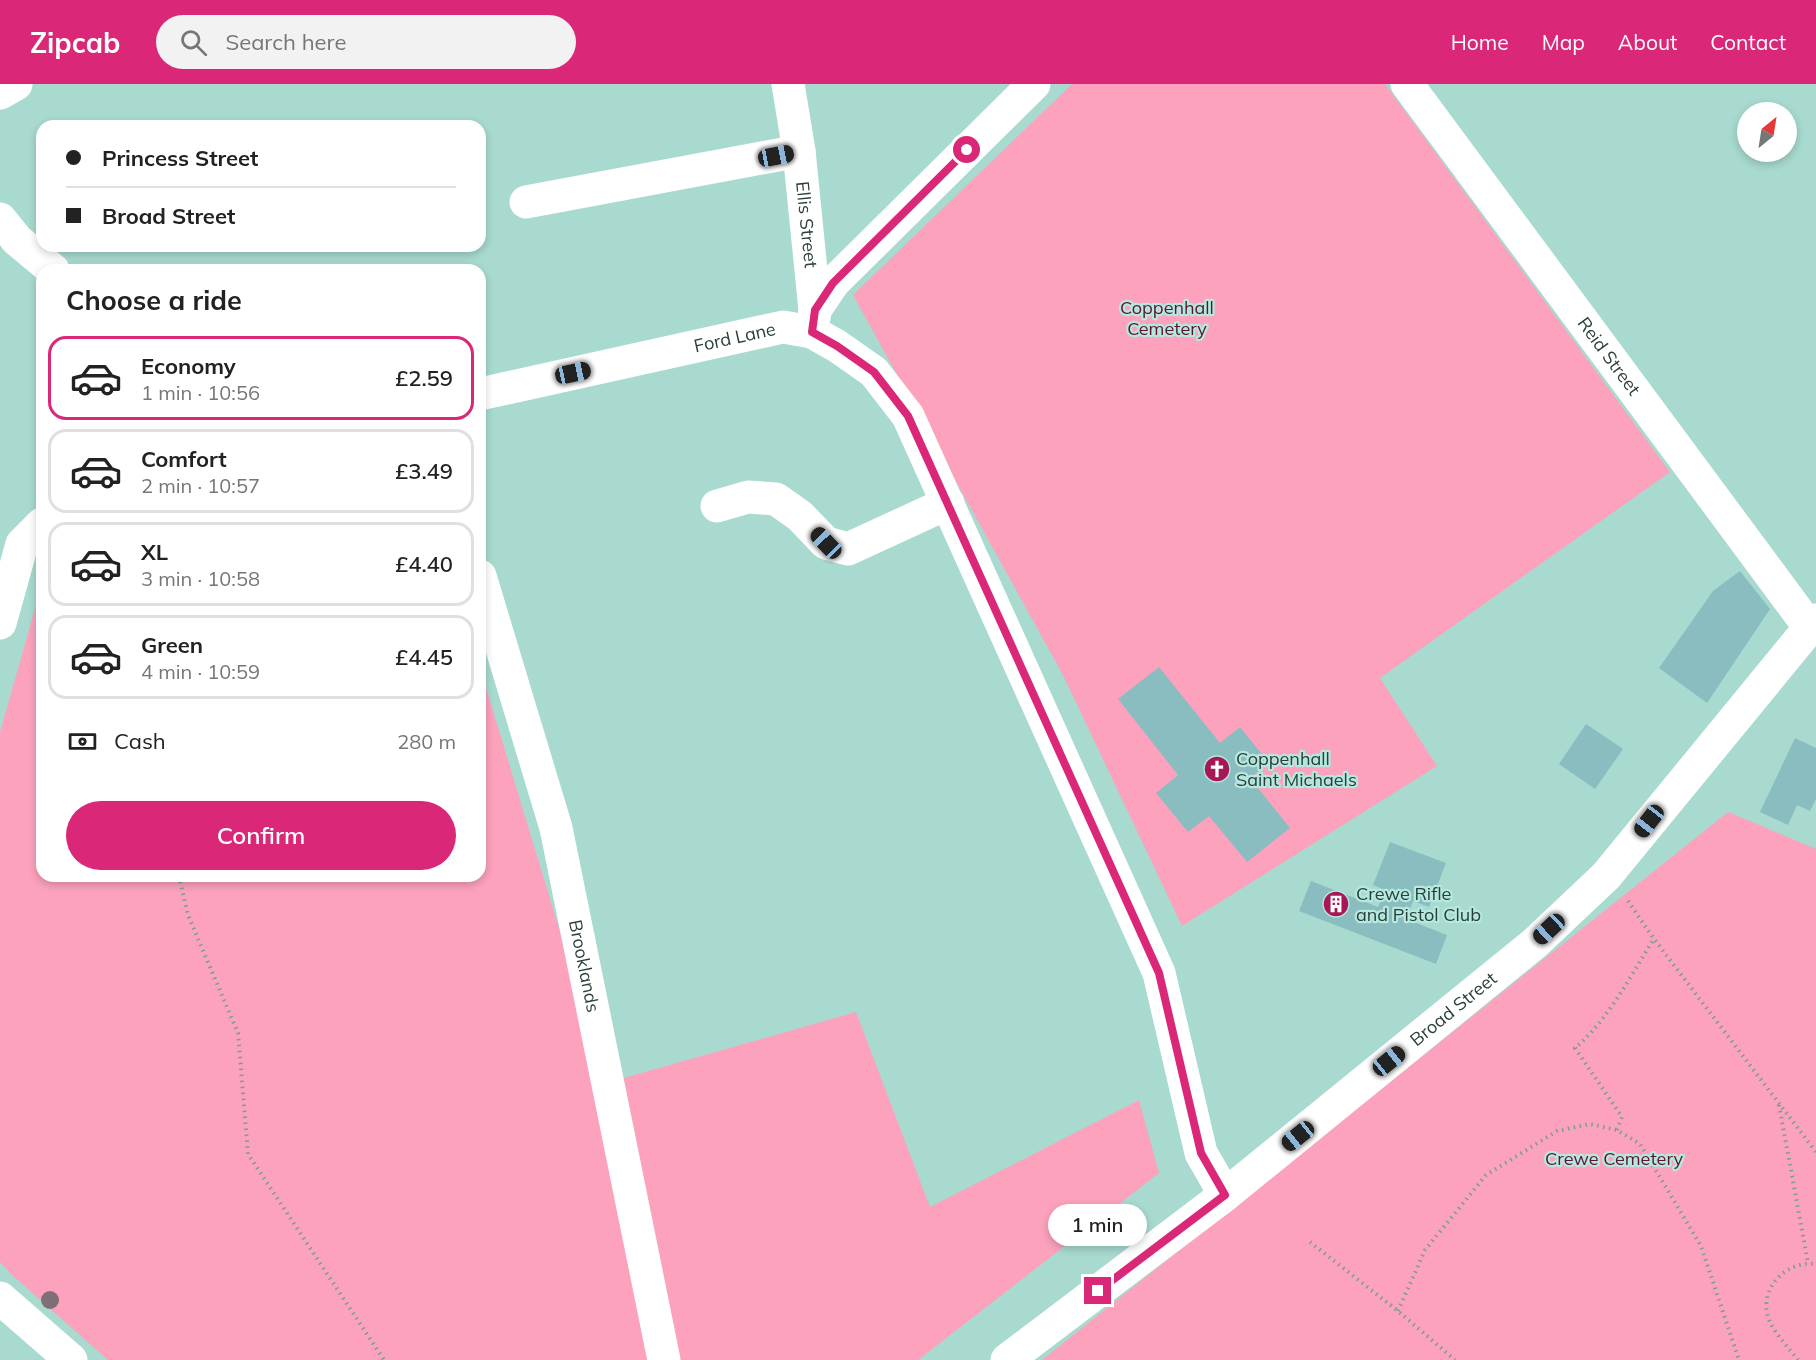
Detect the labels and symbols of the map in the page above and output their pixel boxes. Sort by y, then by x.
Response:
north arrow [1737,102,1797,162]
route start [953,136,980,163]
car [757,144,795,168]
street label: Ellis Street [791,180,823,269]
park label: Coppenhall Cemetery [1120,296,1214,340]
street label: Reid Street [1573,312,1646,400]
street label: Ford Lane [692,317,778,357]
car [554,360,592,386]
car [807,524,845,562]
place label: Coppenhall Saint Michaels [1236,747,1357,791]
church icon: Coppenhall Saint Michaels [1202,754,1232,784]
car [1631,801,1667,841]
place label: Crewe Rifle and Pistol Club [1356,882,1481,926]
building icon: Crewe Rifle and Pistol Club [1321,889,1351,919]
car [1530,910,1568,948]
street label: Brooklands [564,918,605,1014]
street label: Broad Street [1405,967,1501,1051]
car [1369,1043,1409,1079]
car [1278,1118,1318,1154]
park label: Crewe Cemetery [1545,1147,1683,1170]
callout: 1 min [1048,1204,1148,1246]
route end [1084,1277,1111,1304]

